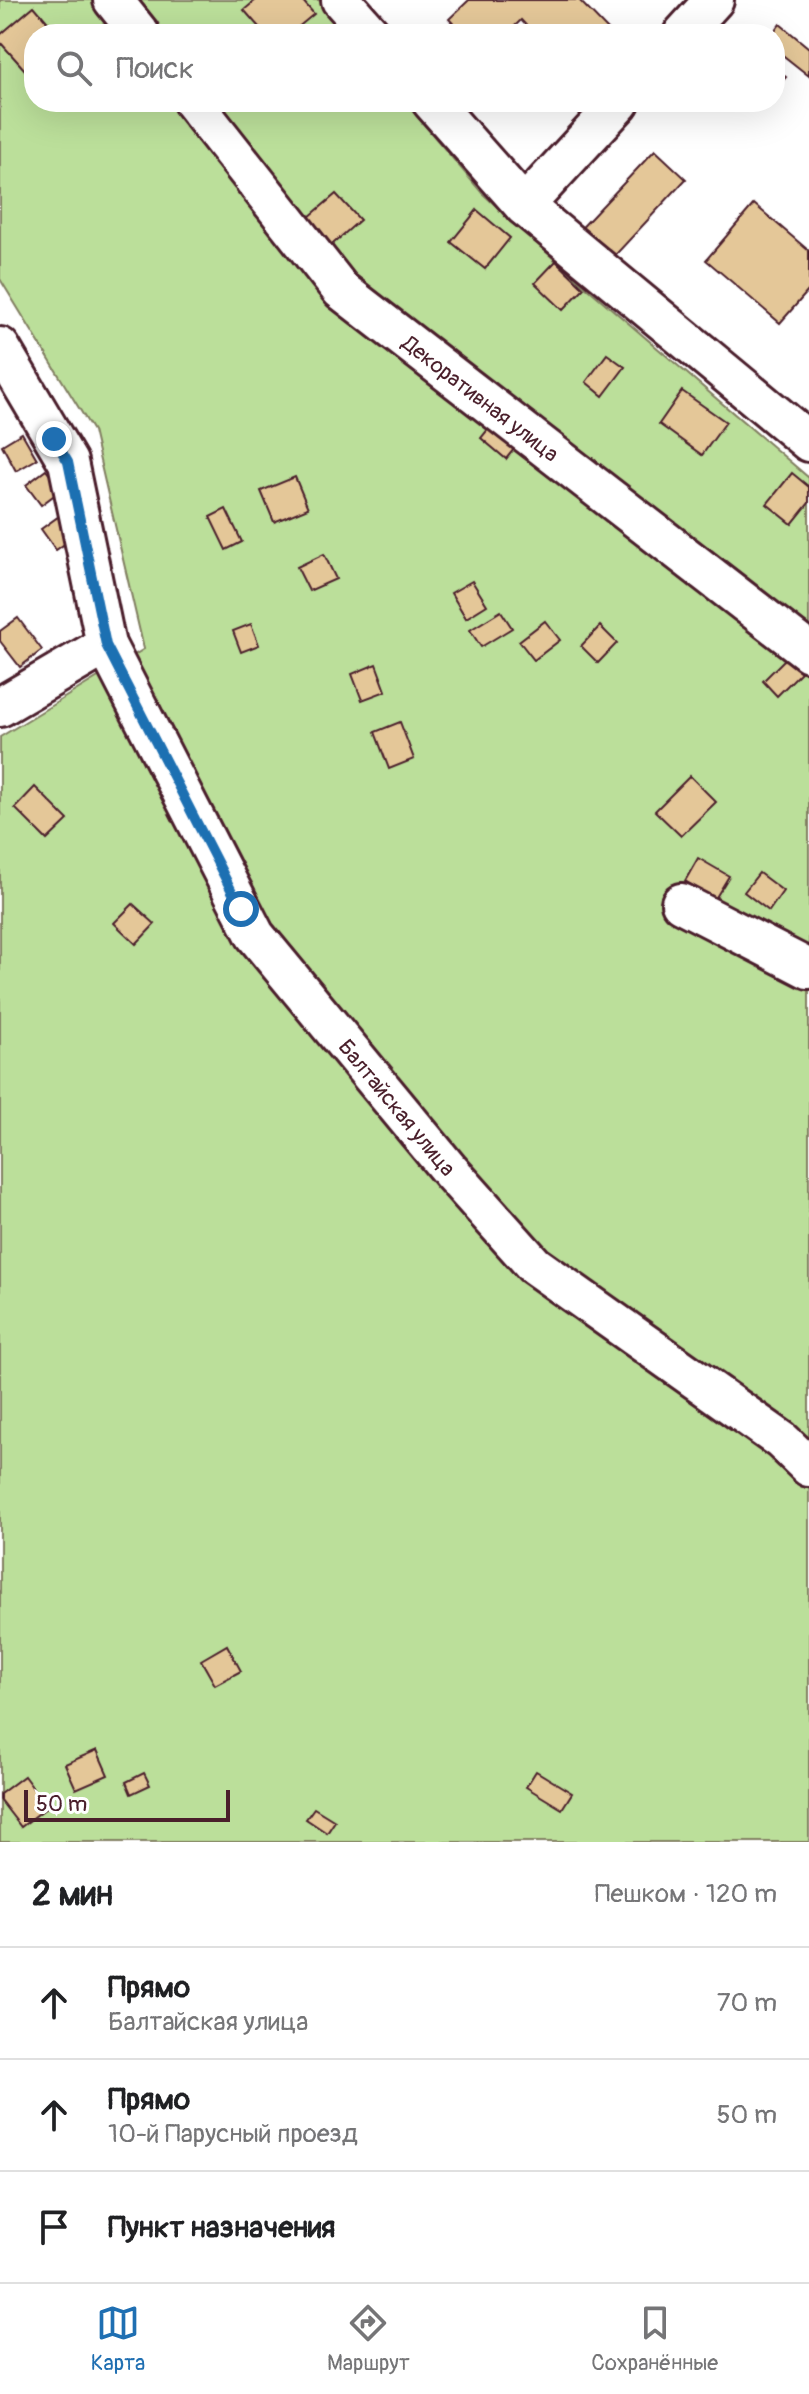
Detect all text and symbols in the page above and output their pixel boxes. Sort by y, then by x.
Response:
search box [24,24,785,112]
icon: search [52,46,96,90]
text: Поиск [116,50,194,87]
street label: Декоративная улица [395,329,564,468]
route end [36,421,72,457]
route start [223,891,259,927]
street label: Балтайская улица [332,1034,461,1182]
scale bar [24,1786,230,1822]
text: 50 m [36,1790,87,1818]
text: 2 мин [32,1873,113,1916]
text: Пешком · 120 m [595,1878,777,1910]
text: Прямо [108,1969,190,2006]
icon: ahead [32,1981,76,2025]
text: 70 m [717,1987,777,2019]
text: Балтайская улица [108,2006,308,2038]
text: Прямо [108,2081,190,2118]
icon: ahead [32,2093,76,2137]
text: 50 m [716,2099,777,2131]
text: 10-й Парусный проезд [108,2118,358,2150]
icon: arrive [32,2205,76,2249]
text: Пункт назначения [108,2209,335,2246]
tab: Карта [91,2301,145,2377]
tab: Маршрут [327,2301,410,2377]
tab: Сохранённые [591,2301,718,2377]

